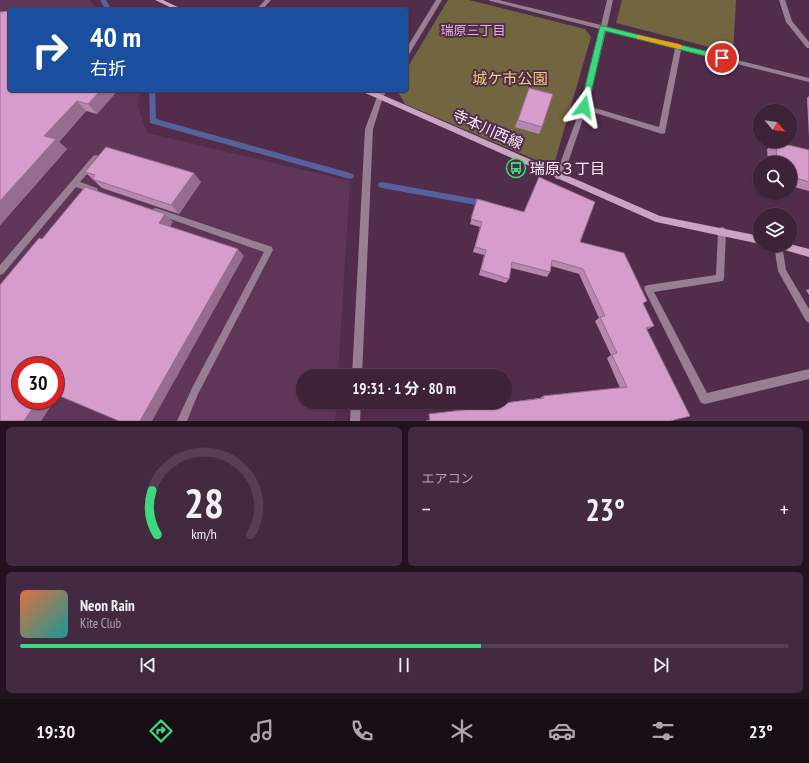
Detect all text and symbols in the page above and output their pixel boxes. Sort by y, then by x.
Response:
text: 40 m [90,18,141,55]
district label: 瑞原三丁目 [440,22,506,39]
icon: right [24,24,76,76]
pin [705,41,739,75]
icon: arrive [711,47,733,69]
text: 右折 [90,57,126,80]
park label: 城ケ市公園 [472,69,548,88]
position arrow [563,86,605,128]
north arrow [753,104,797,148]
map controls [753,104,797,252]
street label: 寺本川西線 [450,105,526,153]
button: search [753,156,797,200]
bus stop icon: 瑞原３丁目 [505,157,527,179]
place label: 瑞原３丁目 [530,159,605,178]
button: layers [753,208,797,252]
speed limit sign: 30 [12,357,64,409]
text: 19:31 · 1 分 · 80 m [352,379,456,398]
text: エアコン [422,470,474,487]
text: 28 [184,475,224,528]
text: 23° [585,490,625,529]
text: − [422,495,431,523]
text: + [780,495,789,523]
text: km/h [191,523,216,542]
text: Neon Rain [80,596,135,615]
text: Kite Club [80,615,121,632]
icon: previous [137,654,159,676]
icon: pause [393,654,415,676]
icon: next [650,654,672,676]
icon: directions [147,717,175,745]
icon: music [248,717,276,745]
icon: phone [348,717,376,745]
icon: climate [448,717,476,745]
icon: car [548,717,576,745]
icon: filters [649,717,677,745]
text: 19:30 [36,720,75,743]
text: 23° [749,720,773,743]

